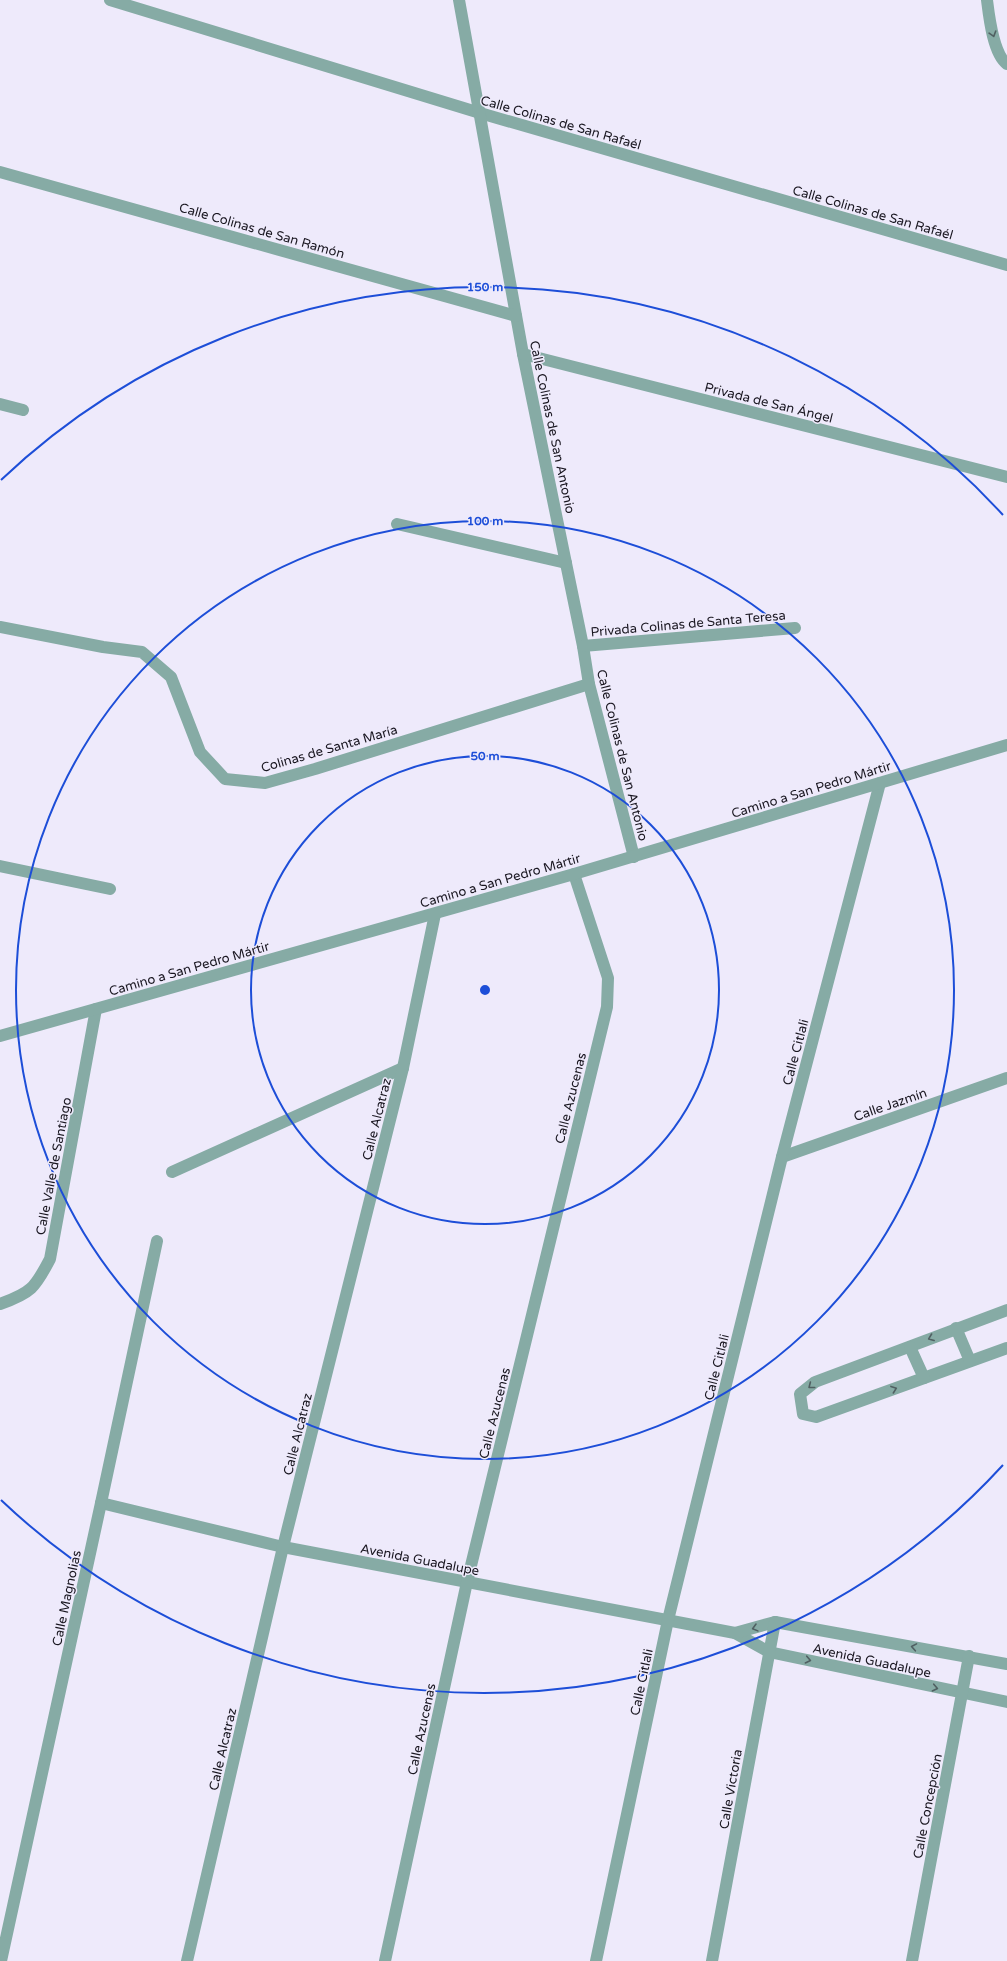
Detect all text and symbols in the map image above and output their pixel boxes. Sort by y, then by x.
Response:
one-way arrow [988,30,997,37]
street label: Calle Colinas de San Rafaél [479,92,643,154]
street label: Calle Colinas de San Rafaél [791,182,955,244]
street label: Calle Colinas de San Ramón [177,200,346,262]
text: 150 m [467,280,503,294]
street label: Calle Colinas de San Antonio [526,339,578,515]
street label: Privada de San Ángel [703,379,835,427]
text: 100 m [467,514,503,528]
street label: Privada Colinas de Santa Teresa [590,607,786,640]
street label: Calle Colinas de San Antonio [593,668,651,843]
street label: Colinas de Santa María [259,722,399,776]
text: 50 m [470,749,500,763]
street label: Camino a San Pedro Mártir [729,758,893,822]
street label: Camino a San Pedro Mártir [418,850,582,912]
street label: Camino a San Pedro Mártir [107,938,271,1000]
centre of rings [478,983,492,997]
street label: Calle Citlali [779,1017,812,1087]
street label: Calle Azucenas [552,1051,590,1145]
street label: Calle Alcatraz [359,1076,395,1162]
street label: Calle Jazmín [852,1085,929,1125]
street label: Calle Valle de Santiago [33,1096,75,1236]
street label: Calle Citlali [701,1332,733,1402]
one-way arrow [928,1334,935,1342]
street label: Calle Azucenas [476,1366,514,1460]
one-way arrow [808,1381,815,1388]
one-way arrow [890,1385,897,1394]
street label: Calle Alcatraz [280,1391,316,1477]
street label: Avenida Guadalupe [359,1541,481,1579]
street label: Calle Magnolias [49,1549,85,1648]
one-way arrow [752,1623,759,1632]
street label: Avenida Guadalupe [811,1641,932,1681]
one-way arrow [910,1643,917,1651]
street label: Calle Citlali [627,1647,657,1717]
one-way arrow [804,1656,811,1664]
street label: Calle Azucenas [404,1682,440,1777]
one-way arrow [932,1683,938,1691]
street label: Calle Alcatraz [206,1706,240,1792]
street label: Calle Victoria [716,1748,746,1830]
street label: Calle Concepción [910,1752,946,1860]

